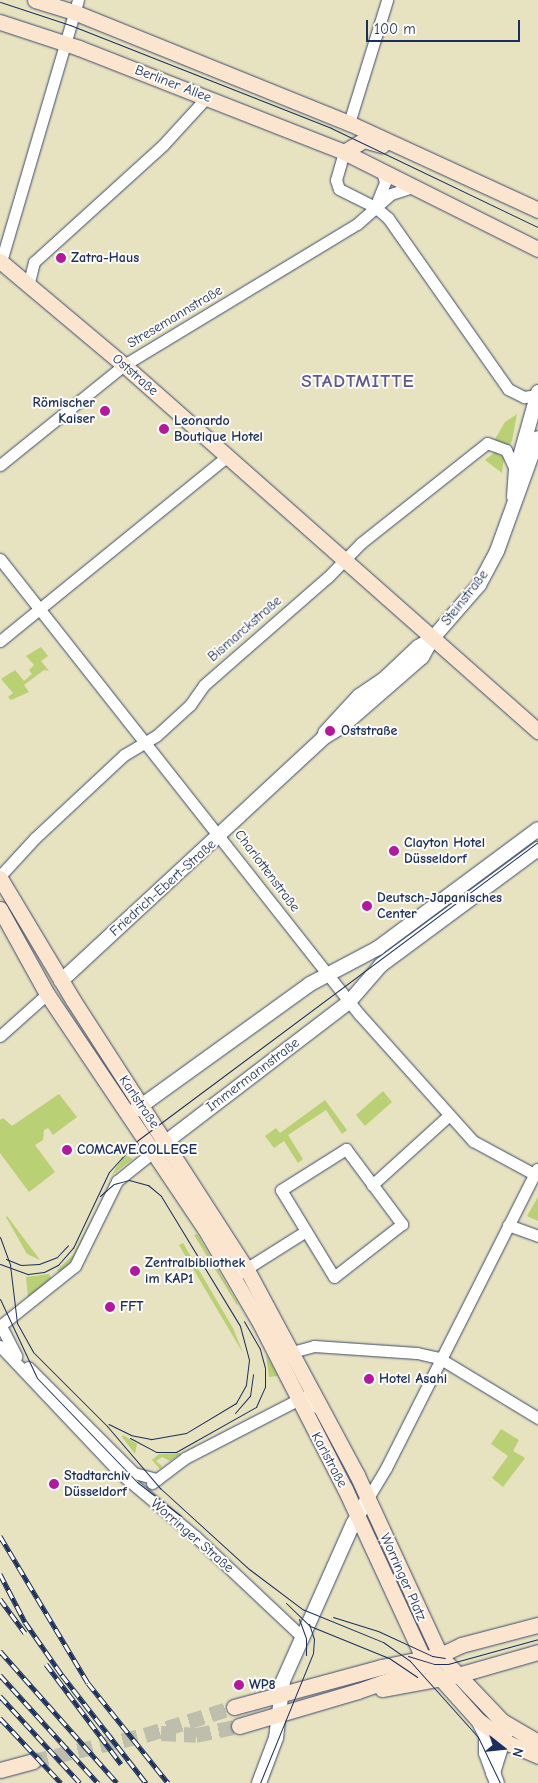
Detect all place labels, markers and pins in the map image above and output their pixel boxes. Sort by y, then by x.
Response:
place label: Zatra-Haus [71,250,139,266]
marker: Zatra-Haus [55,252,67,264]
place label: Römischer Kaiser [33,395,95,428]
marker: Römischer Kaiser [99,405,111,417]
place label: Leonardo Boutique Hotel [174,413,263,446]
marker: Leonardo Boutique Hotel [158,423,170,435]
place label: Oststraße [341,723,397,739]
marker: Oststraße [323,724,337,738]
place label: Clayton Hotel Düsseldorf [404,835,485,868]
marker: Clayton Hotel Düsseldorf [388,845,400,857]
place label: Deutsch-Japanisches Center [377,890,502,922]
marker: Deutsch-Japanisches Center [361,900,373,912]
place label: COMCAVE.COLLEGE [77,1142,197,1158]
marker: COMCAVE.COLLEGE [61,1144,73,1156]
place label: Zentralbibliothek im KAP1 [145,1255,245,1288]
marker: Zentralbibliothek im KAP1 [129,1265,141,1277]
place label: FFT [120,1299,144,1315]
marker: FFT [104,1301,116,1313]
place label: Hotel Asahi [379,1371,447,1387]
marker: Hotel Asahi [363,1373,375,1385]
place label: Stadtarchiv Düsseldorf [64,1468,130,1500]
marker: Stadtarchiv Düsseldorf [48,1478,60,1490]
place label: WP8 [249,1677,276,1693]
marker: WP8 [233,1679,245,1691]

